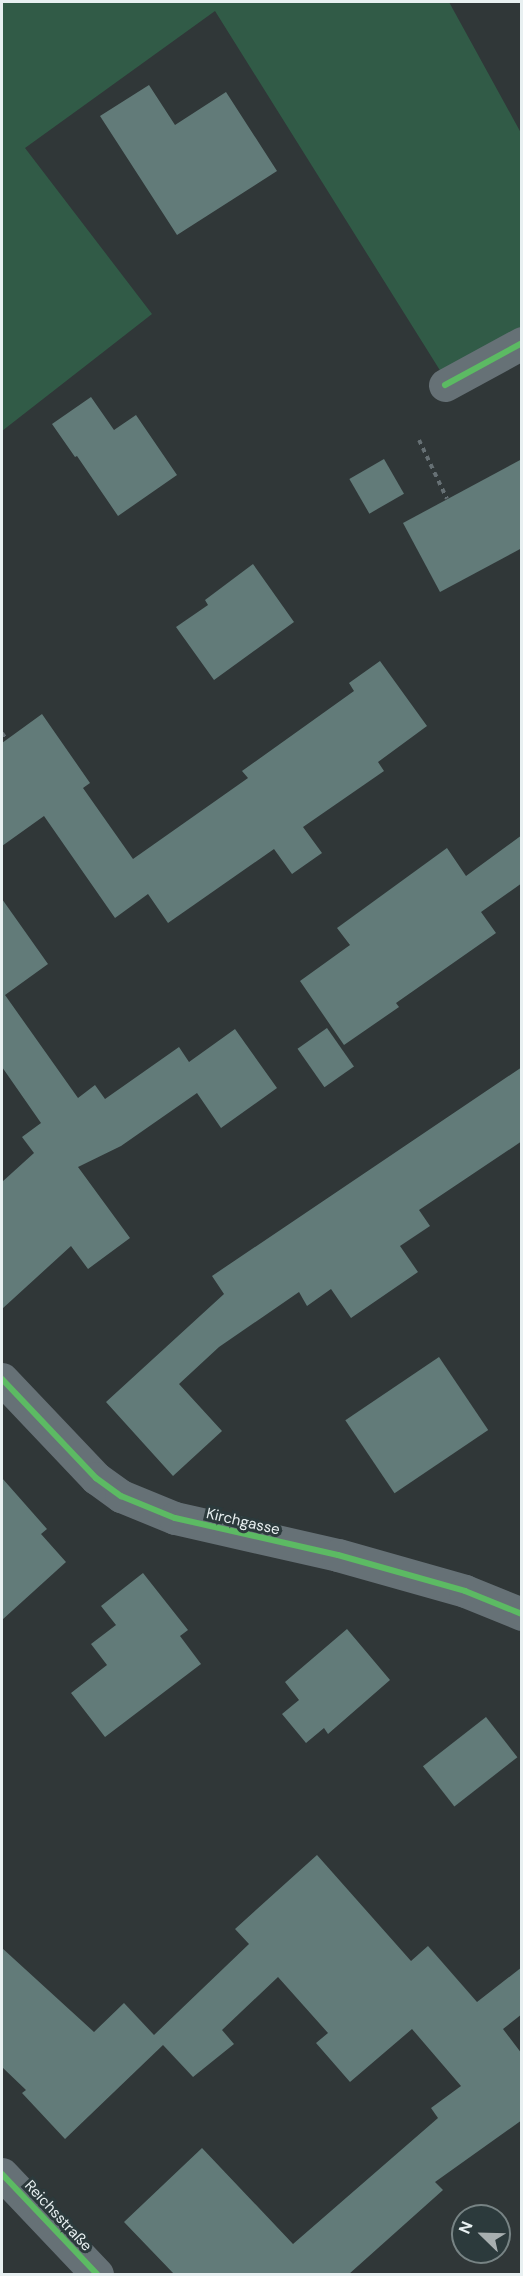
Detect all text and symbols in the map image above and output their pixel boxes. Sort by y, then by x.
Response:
street label: Kirchgasse [204,1505,282,1539]
street label: Reichsstraße [21,2177,95,2255]
north arrow [451,2204,511,2264]
text: N [454,2218,478,2237]

